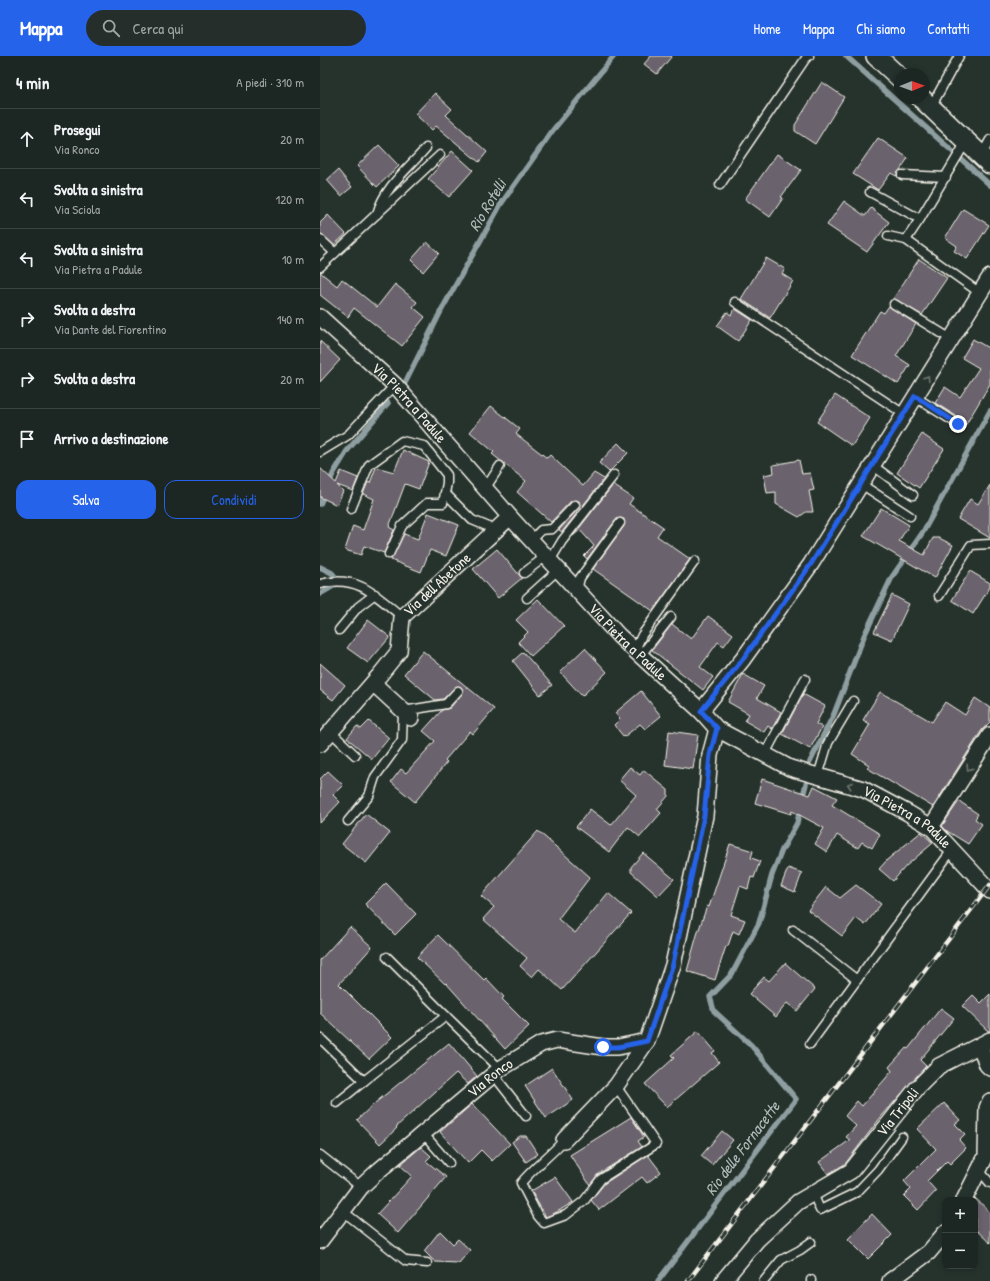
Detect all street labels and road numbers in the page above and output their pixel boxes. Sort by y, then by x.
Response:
street label: Via Pietra a Padule [367,358,452,447]
street label: Via dell'Abetone [398,547,475,621]
street label: Via Pietra a Padule [584,598,672,685]
street label: Via Pietra a Padule [859,780,956,853]
street label: Via Ronco [463,1053,516,1102]
street label: Via Tripoli [872,1083,924,1141]

